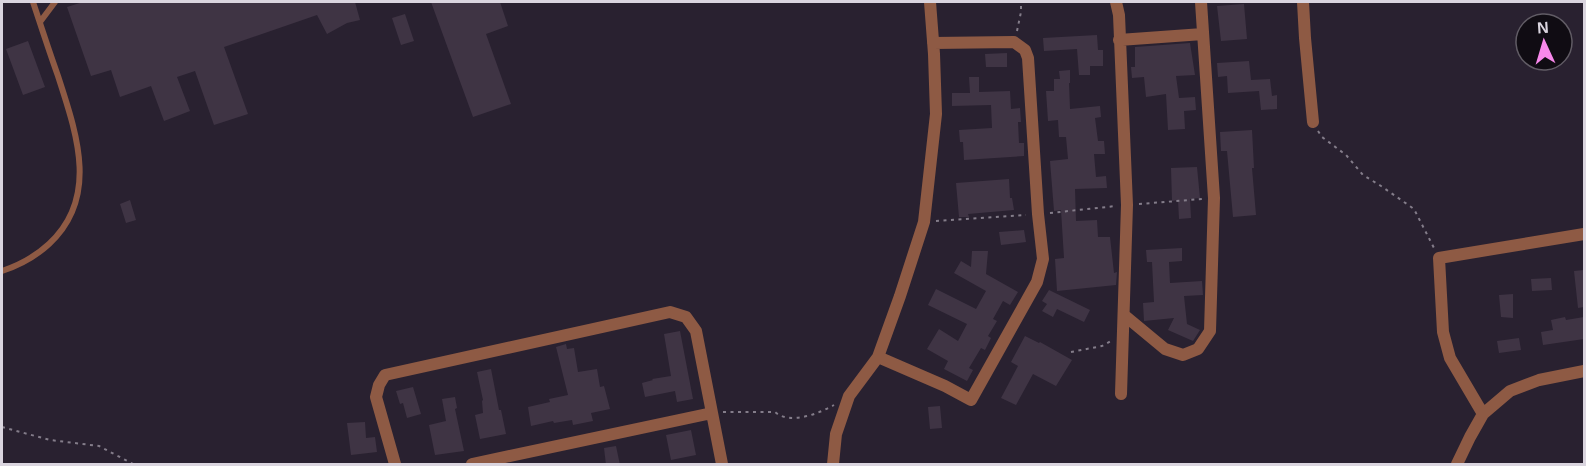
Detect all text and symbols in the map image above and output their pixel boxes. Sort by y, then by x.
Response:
north arrow [1514,12,1574,72]
text: N [1537,19,1549,36]

